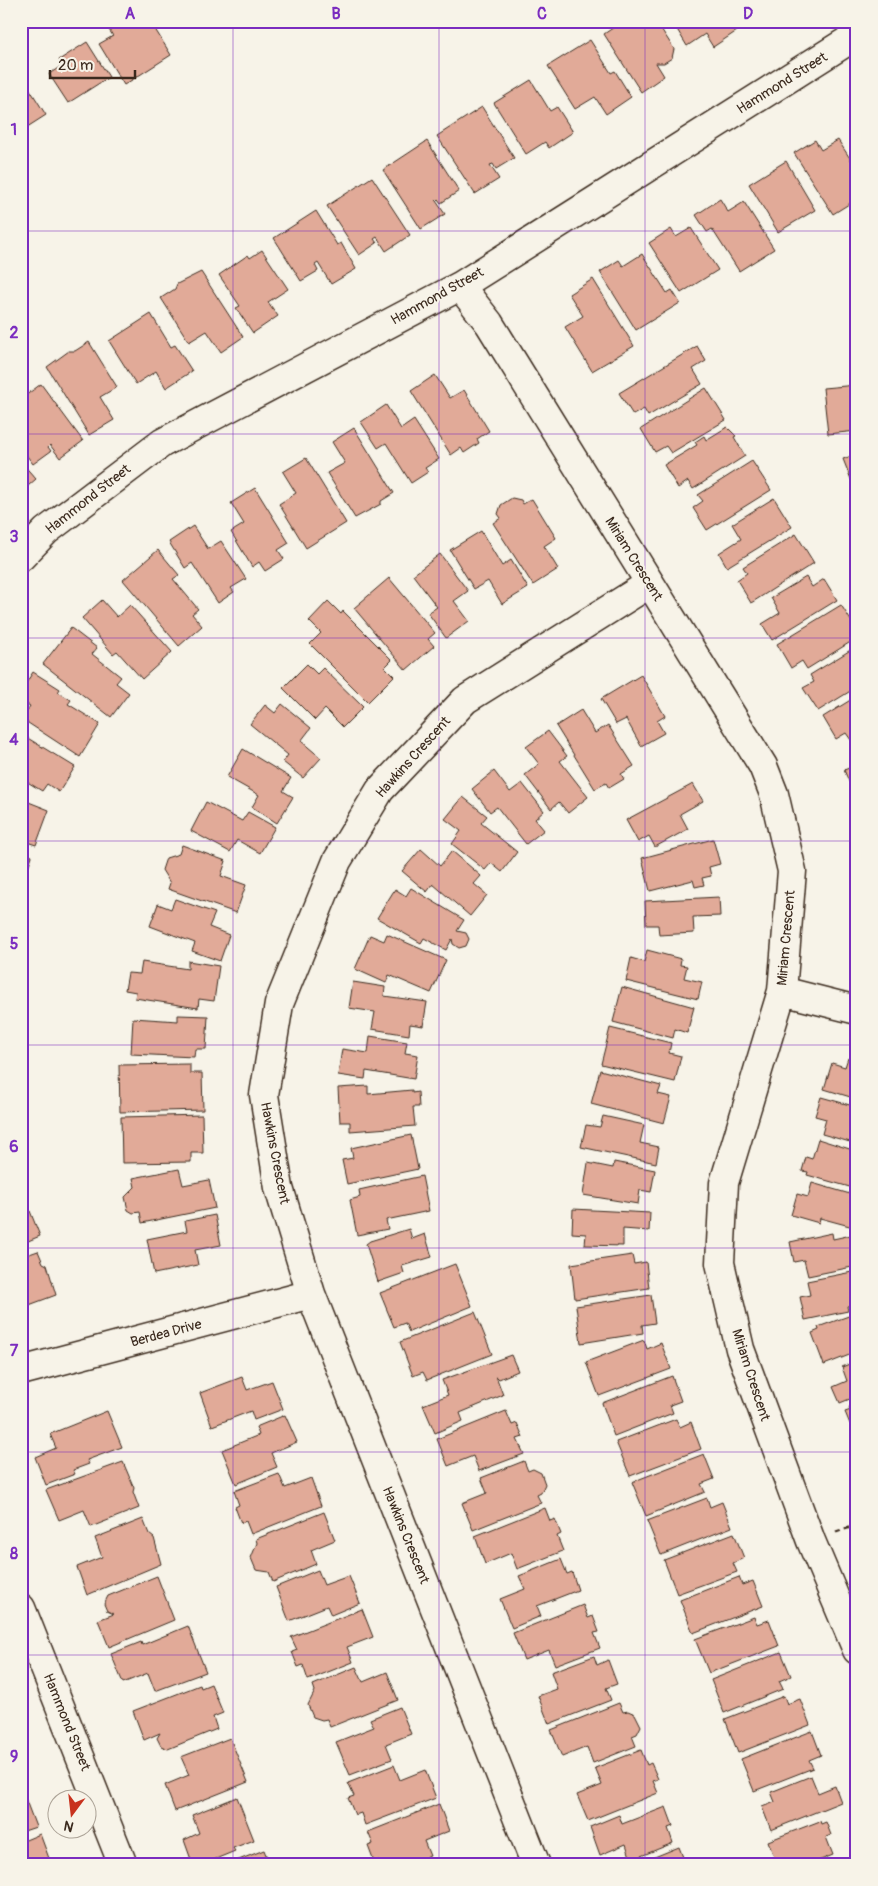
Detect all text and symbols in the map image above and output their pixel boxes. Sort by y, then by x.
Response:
text: A [125,4,136,24]
text: B [331,4,341,24]
text: C [537,4,547,24]
text: D [743,4,753,24]
scale bar [50,48,135,80]
street label: Hammond Street [734,48,831,118]
text: 20 m [58,56,93,75]
text: 1 [11,120,17,140]
street label: Hammond Street [388,263,487,329]
text: 2 [10,323,19,343]
street label: Hammond Street [42,460,134,538]
street label: Miriam Crescent [601,514,667,604]
text: 3 [10,527,19,547]
street label: Hawkins Crescent [372,713,454,801]
text: 4 [9,730,19,750]
street label: Miriam Crescent [773,889,799,986]
text: 5 [10,934,19,954]
street label: Hawkins Crescent [257,1101,293,1206]
text: 6 [9,1137,19,1157]
street label: Berdea Drive [129,1315,203,1351]
street label: Miriam Crescent [728,1327,774,1423]
text: 7 [10,1341,19,1361]
street label: Hawkins Crescent [379,1484,433,1587]
text: 8 [10,1544,18,1564]
street label: Hammond Street [40,1671,94,1773]
text: 9 [10,1747,18,1767]
north arrow [48,1788,98,1838]
text: N [62,1817,76,1836]

